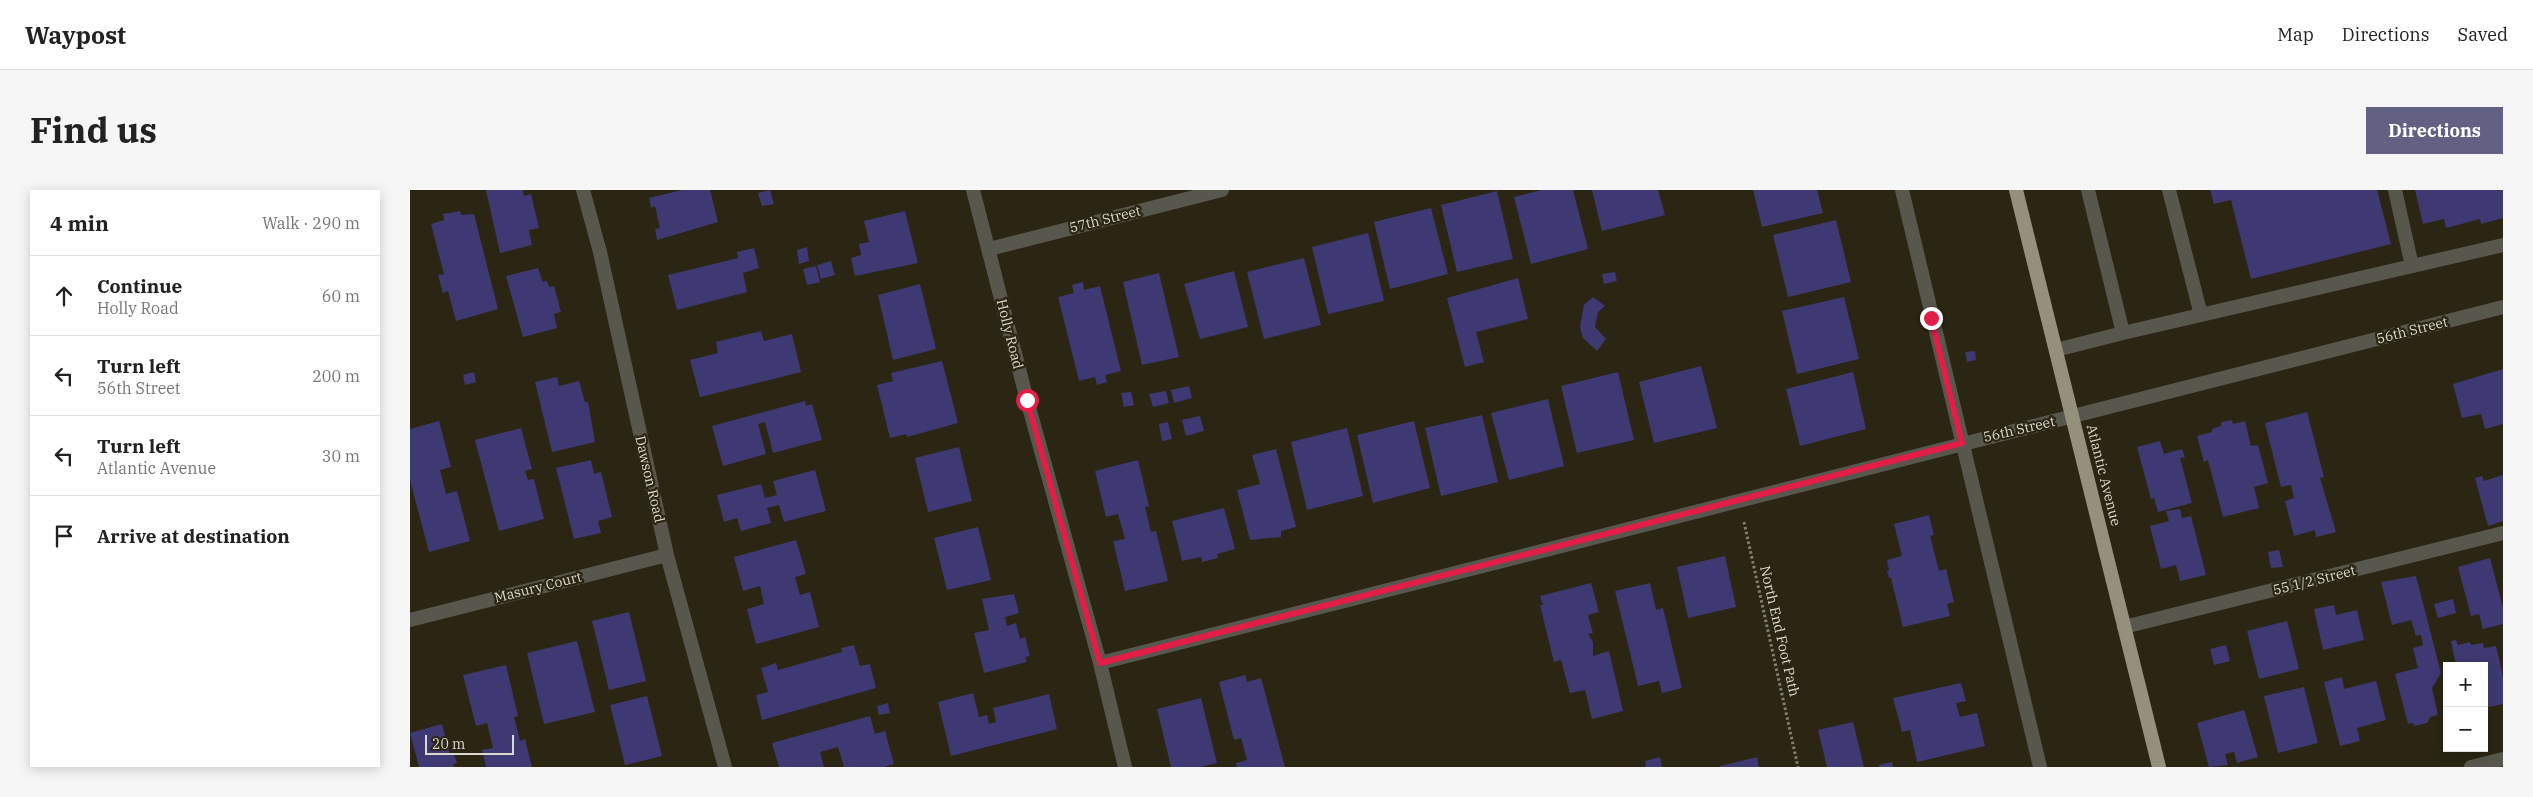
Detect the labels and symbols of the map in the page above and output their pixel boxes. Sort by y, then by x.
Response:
street label: 57th Street [1067,201,1143,237]
street label: Holly Road [993,297,1027,371]
route end [1920,307,1943,330]
street label: 56th Street [2374,312,2450,348]
route start [1016,389,1039,412]
street label: 56th Street [1981,412,2057,446]
street label: Atlantic Avenue [2083,422,2125,528]
street label: Dawson Road [631,434,669,525]
street label: 55 1/2 Street [2271,561,2357,599]
street label: North End Foot Path [1756,564,1804,698]
street label: Masury Court [492,567,584,607]
scale bar [425,732,514,755]

